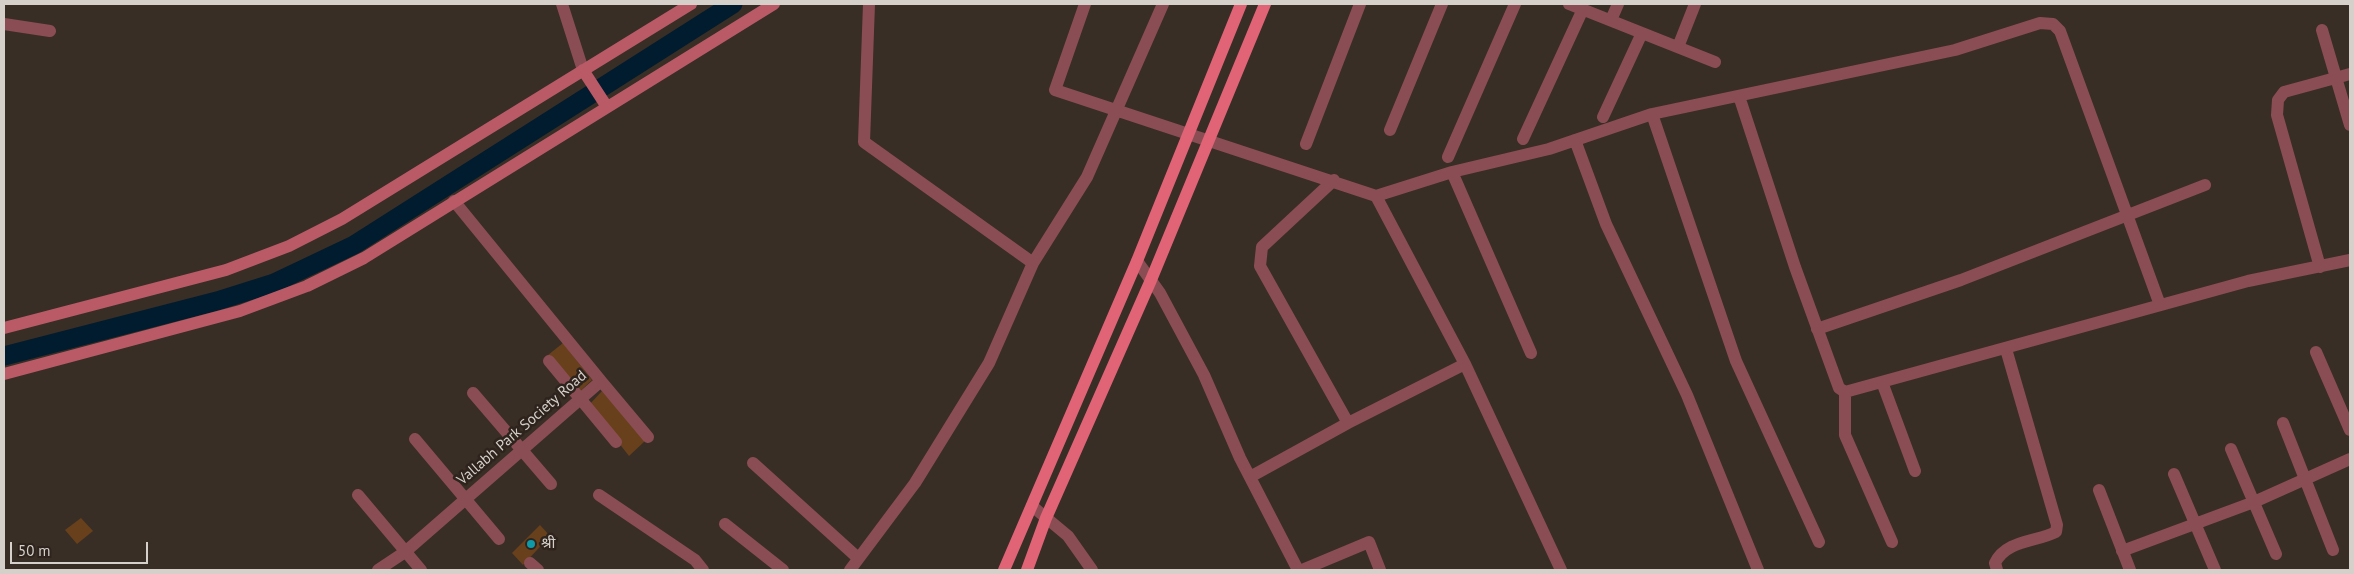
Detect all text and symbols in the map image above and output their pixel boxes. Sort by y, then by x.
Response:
street label: Vallabh Park Society Road [454,367,590,489]
scale bar [12,532,150,564]
place label: श्री [541,535,556,553]
marker: श्री [525,538,537,550]
text: 50 m [18,541,51,560]

